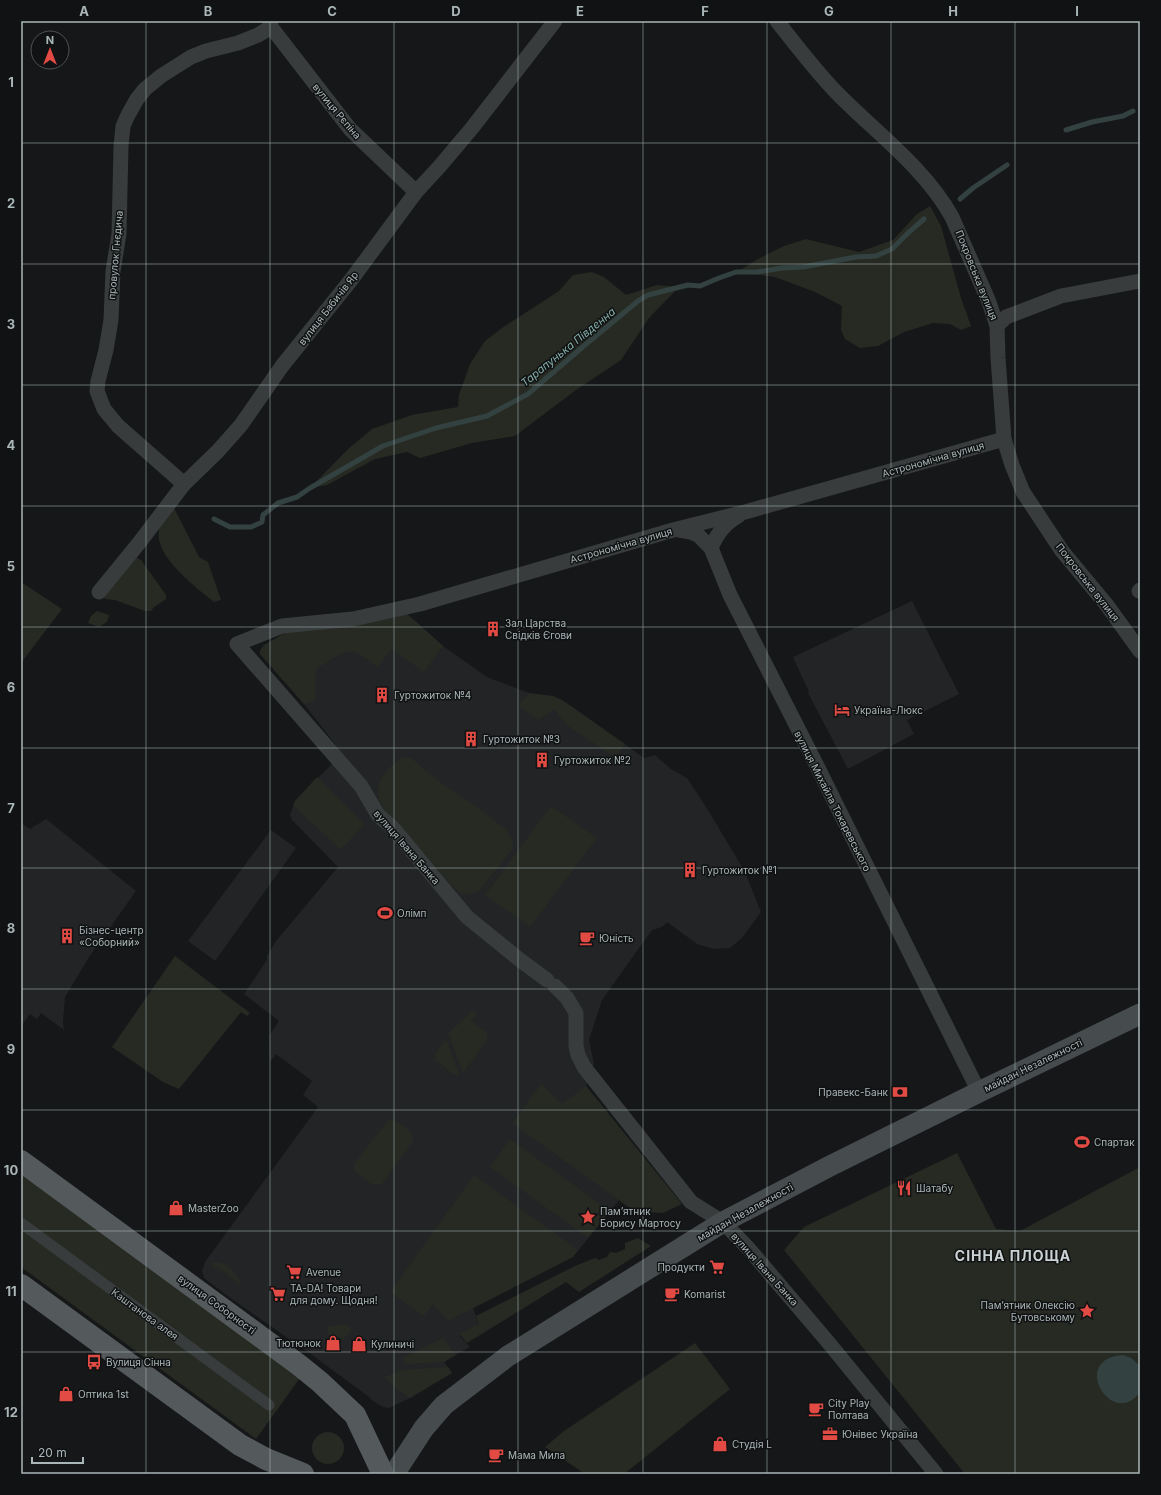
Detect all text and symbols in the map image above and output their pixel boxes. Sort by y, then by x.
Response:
text: A [79,3,89,19]
text: B [204,3,213,19]
text: C [327,3,337,19]
text: D [451,3,461,19]
text: E [576,3,584,19]
text: F [701,3,709,19]
text: G [824,3,834,19]
text: H [948,3,958,19]
text: I [1075,3,1079,19]
north arrow [30,30,70,70]
text: N [46,33,54,47]
text: 1 [8,74,14,90]
street label: вулиця Рєпіна [310,81,364,141]
text: 2 [7,195,15,211]
street label: провулок Гнєдича [105,210,125,300]
street label: Покровська вулиця [953,228,1001,322]
street label: вулиця Бабичів Яр [296,269,360,347]
water label: Тарапунька Південна [518,304,618,389]
text: 3 [7,316,15,332]
text: 4 [7,437,16,453]
street label: Астрономічна вулиця [881,439,985,479]
street label: Астрономічна вулиця [569,525,673,565]
street label: Покровська вулиця [1054,541,1122,623]
text: 5 [7,558,15,574]
place label: Зал Царства Свідків Єгови [505,617,572,641]
building icon: Зал Царства Свідків Єгови [484,620,502,638]
text: 6 [7,679,15,695]
building icon: Гуртожиток №4 [373,686,391,704]
place label: Гуртожиток №4 [394,689,471,701]
hotel icon: Україна-Люкс [833,701,851,719]
place label: Україна-Люкс [854,704,923,716]
street label: вулиця Михайла Токаревського [792,729,874,873]
building icon: Гуртожиток №3 [462,730,480,748]
place label: Гуртожиток №3 [483,733,560,745]
building icon: Гуртожиток №2 [533,751,551,769]
place label: Гуртожиток №2 [554,754,631,766]
text: 7 [7,800,15,816]
street label: вулиця Івана Банка [372,808,442,886]
building icon: Гуртожиток №1 [681,861,699,879]
place label: Гуртожиток №1 [702,864,777,876]
sports icon: Олімп [376,904,394,922]
place label: Олімп [397,907,427,919]
text: 8 [7,920,15,936]
place label: Бізнес-центр «Соборний» [79,924,144,948]
building icon: Бізнес-центр «Соборний» [58,927,76,945]
cafe icon: Юність [578,929,596,947]
place label: Юність [599,932,634,944]
street label: майдан Незалежності [982,1036,1084,1094]
text: 9 [7,1041,15,1057]
bank icon: Правекс-Банк [891,1083,909,1101]
place label: Правекс-Банк [818,1086,889,1098]
sports icon: Спартак [1073,1133,1091,1151]
place label: Спартак [1094,1136,1135,1148]
text: 10 [4,1162,18,1178]
restaurant icon: Шатабу [895,1179,913,1197]
street label: майдан Незалежності [695,1181,795,1243]
place label: Шатабу [916,1182,953,1194]
shop icon: MasterZoo [167,1199,185,1217]
place label: MasterZoo [188,1202,239,1214]
place label: Пам’ятник Борису Мартосу [600,1205,681,1229]
place icon: Пам’ятник Борису Мартосу [579,1208,597,1226]
street label: вулиця Івана Банка [729,1230,801,1308]
district label: СІННА ПЛОЩА [955,1247,1071,1264]
supermarket icon: Продукти [708,1258,726,1276]
place label: Продукти [657,1261,705,1273]
supermarket icon: Avenue [285,1263,303,1281]
place label: Avenue [306,1266,341,1278]
street label: вулиця Соборності [176,1272,258,1336]
place label: TA-DA! Товари для дому. Щодня! [290,1282,378,1306]
text: 11 [5,1283,17,1299]
supermarket icon: TA-DA! Товари для дому. Щодня! [269,1285,287,1303]
cafe icon: Komarist [663,1285,681,1303]
street label: Каштанова алея [109,1286,181,1342]
place label: Komarist [684,1288,726,1300]
place label: Пам’ятник Олексію Бутовському [981,1299,1075,1323]
place icon: Пам’ятник Олексію Бутовському [1078,1302,1096,1320]
shop icon: Тютюнок [324,1334,342,1352]
shop icon: Кулиничі [350,1335,368,1353]
place label: Тютюнок [276,1337,322,1349]
place label: Кулиничі [371,1338,414,1350]
bus stop icon: Вулиця Сінна [85,1353,103,1371]
place label: Вулиця Сінна [106,1356,171,1368]
shop icon: Оптика 1st [57,1385,75,1403]
place label: Оптика 1st [78,1388,129,1400]
place label: City Play Полтава [828,1397,870,1421]
cafe icon: City Play Полтава [807,1400,825,1418]
text: 12 [4,1404,18,1420]
office icon: Юнівес Україна [821,1425,839,1443]
place label: Юнівес Україна [842,1428,918,1440]
shop icon: Студія L [711,1435,729,1453]
place label: Студія L [732,1438,772,1450]
scale bar [32,1439,83,1465]
text: 20 m [38,1445,67,1460]
cafe icon: Мама Мила [487,1446,505,1464]
place label: Мама Мила [508,1449,565,1461]

